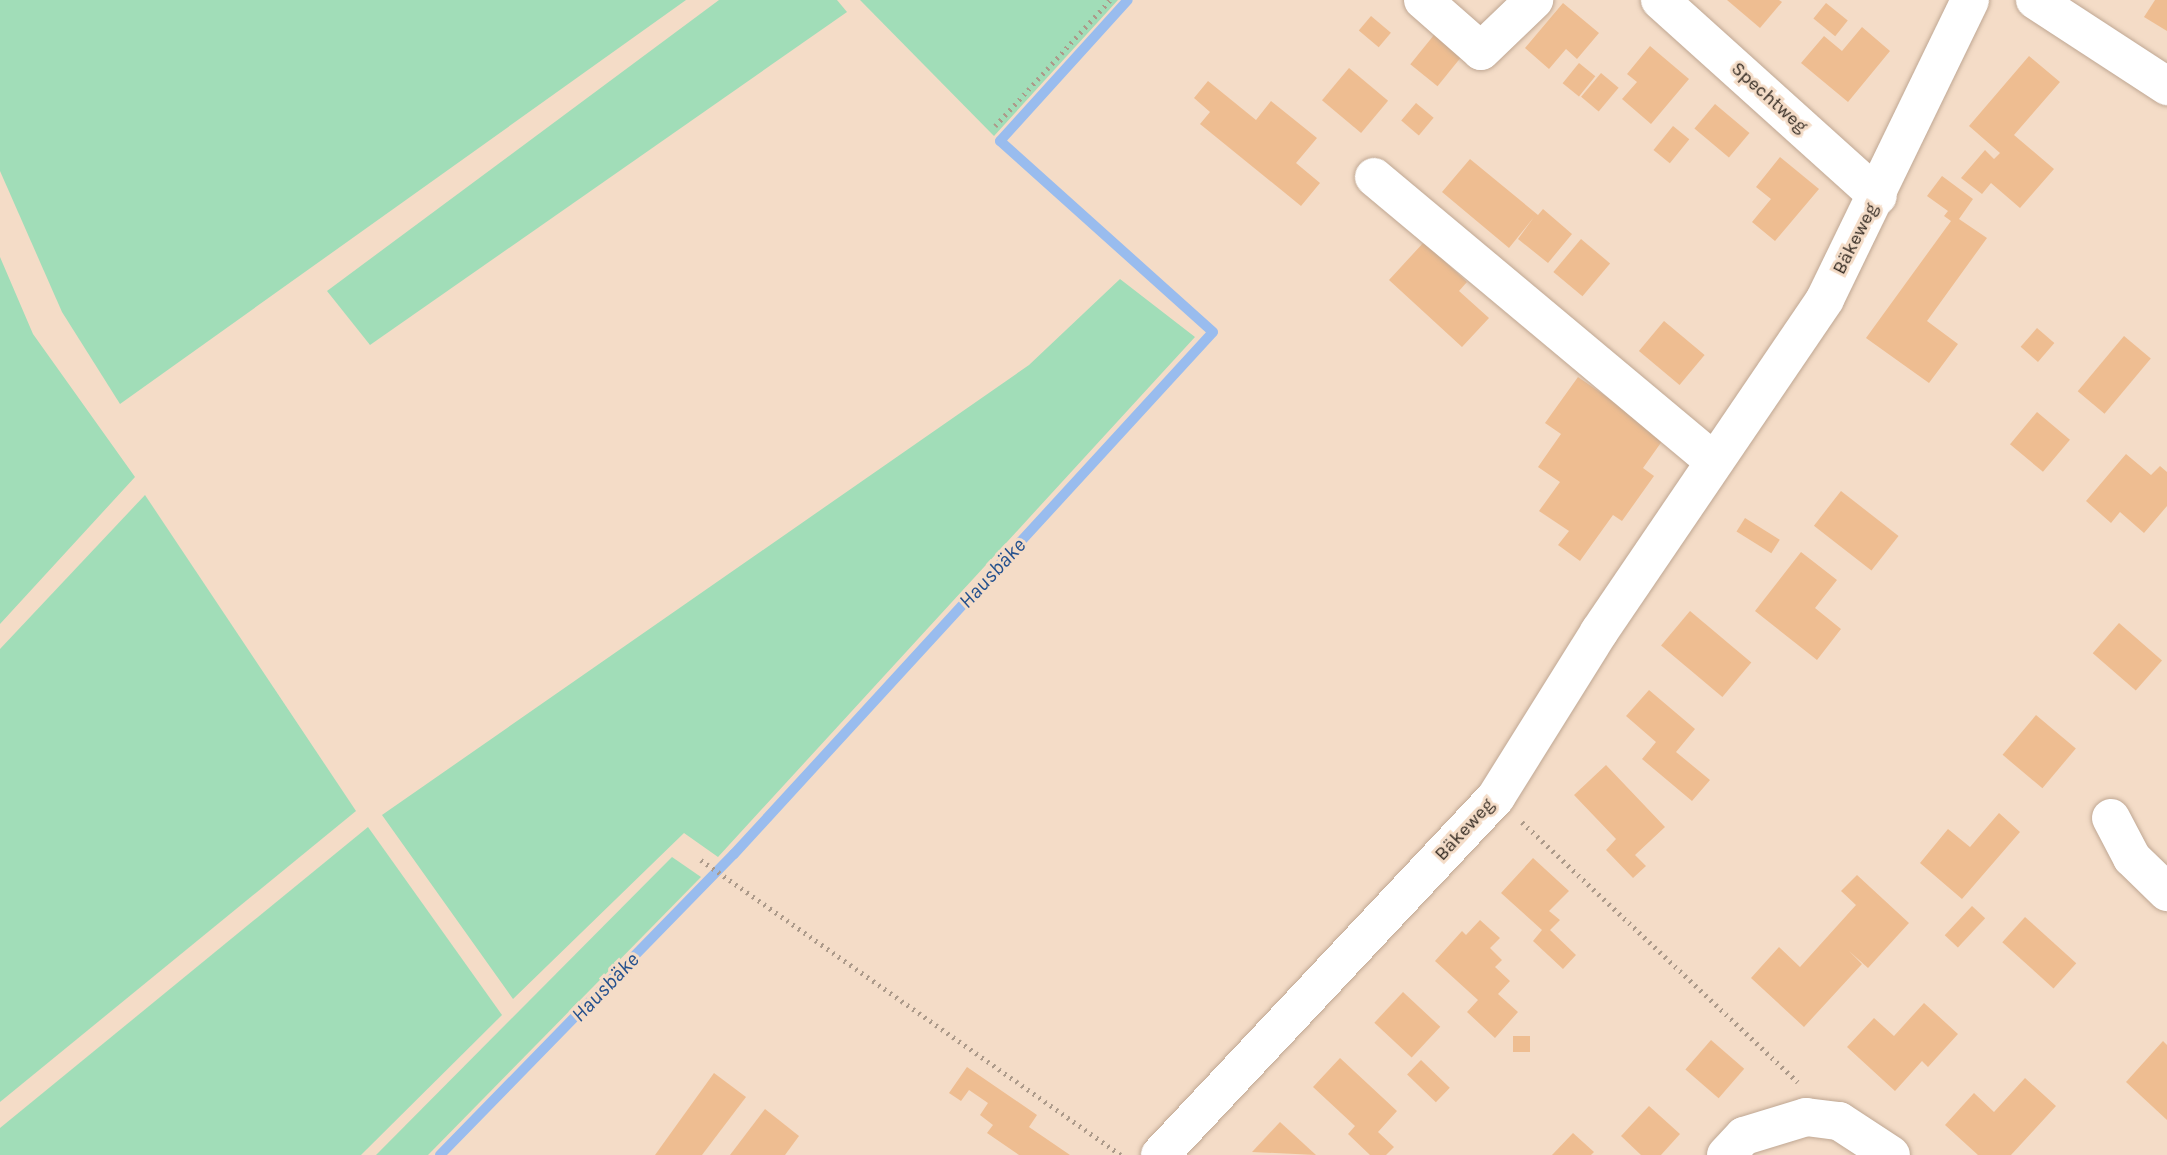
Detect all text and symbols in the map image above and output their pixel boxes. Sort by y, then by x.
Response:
street label: Spechtweg [1726,58,1812,138]
street label: Bäkeweg [1828,200,1884,278]
water label: Hausbäke [953,533,1031,613]
street label: Bäkeweg [1430,794,1500,866]
water label: Hausbäke [566,947,644,1027]

